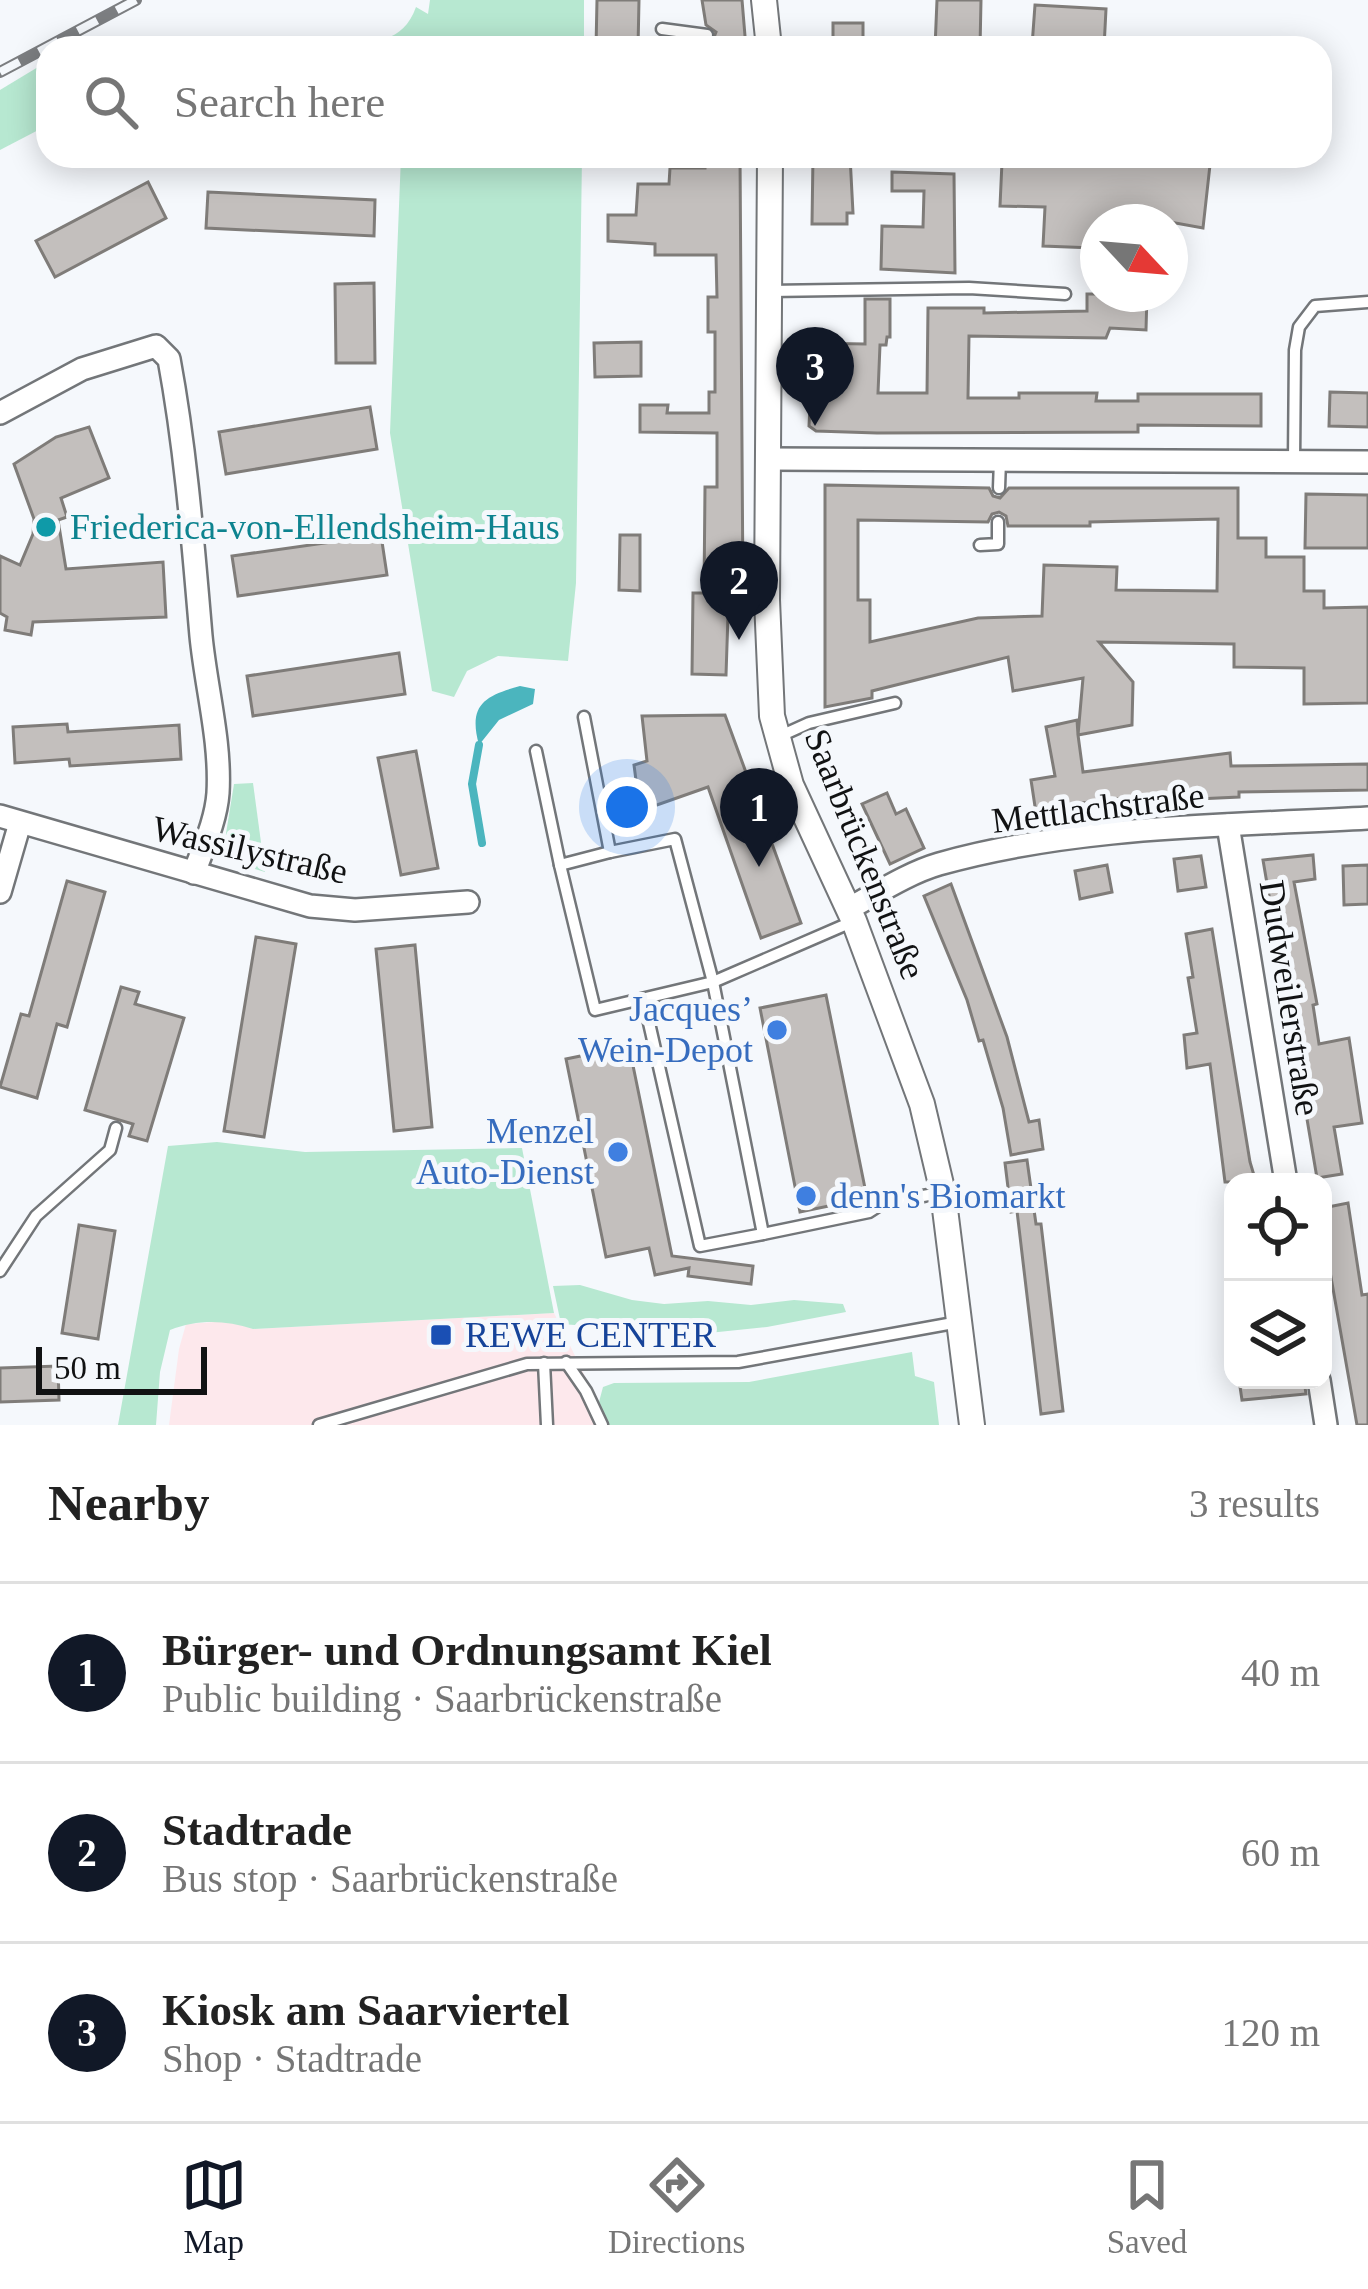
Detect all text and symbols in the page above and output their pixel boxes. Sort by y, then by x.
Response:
search box [36,36,1332,168]
icon: search [78,69,144,135]
text: Search here [174,77,385,127]
north arrow [1080,204,1188,312]
pin: 3 [776,327,854,426]
place label: Friederica-von-Ellendsheim-Haus [70,507,560,547]
marker: Friederica-von-Ellendsheim-Haus [33,514,59,540]
pin: 2 [700,541,778,640]
street label: Saarbrückenstraße [797,723,933,985]
pin: 1 [720,768,798,867]
street label: Mettlachstraße [989,775,1207,841]
your location [597,777,657,837]
street label: Wassilystraße [149,808,351,892]
street label: Dudweilerstraße [1252,877,1328,1119]
place label: Jacques’ Wein-Depot [578,989,753,1070]
marker: Jacques’ Wein-Depot [764,1017,790,1043]
place label: Menzel Auto-Dienst [416,1111,594,1192]
marker: Menzel Auto-Dienst [605,1139,631,1165]
map controls [1224,1173,1332,1389]
button: locate [1224,1173,1332,1281]
place label: denn's Biomarkt [830,1176,1065,1216]
marker: denn's Biomarkt [793,1183,819,1209]
button: layers [1224,1281,1332,1389]
place label: REWE CENTER [465,1315,716,1355]
marker: REWE CENTER [428,1322,454,1348]
scale bar [36,1341,207,1394]
text: 50 m [54,1350,121,1386]
text: Nearby [48,1475,209,1531]
text: 3 results [1189,1482,1320,1525]
text: Bürger- und Ordnungsamt Kiel [162,1625,772,1675]
text: 1 [77,1651,97,1694]
text: 40 m [1241,1651,1320,1694]
text: Public building · Saarbrückenstraße [162,1677,722,1720]
text: Stadtrade [162,1805,352,1855]
text: 2 [77,1831,97,1874]
text: 60 m [1241,1831,1320,1874]
text: Bus stop · Saarbrückenstraße [162,1857,618,1900]
text: Kiosk am Saarviertel [162,1985,569,2035]
text: 3 [77,2011,97,2054]
text: 120 m [1221,2011,1320,2054]
text: Shop · Stadtrade [162,2037,422,2080]
tab: Map [181,2152,247,2261]
tab: Directions [608,2152,745,2261]
tab: Saved [1107,2152,1187,2261]

